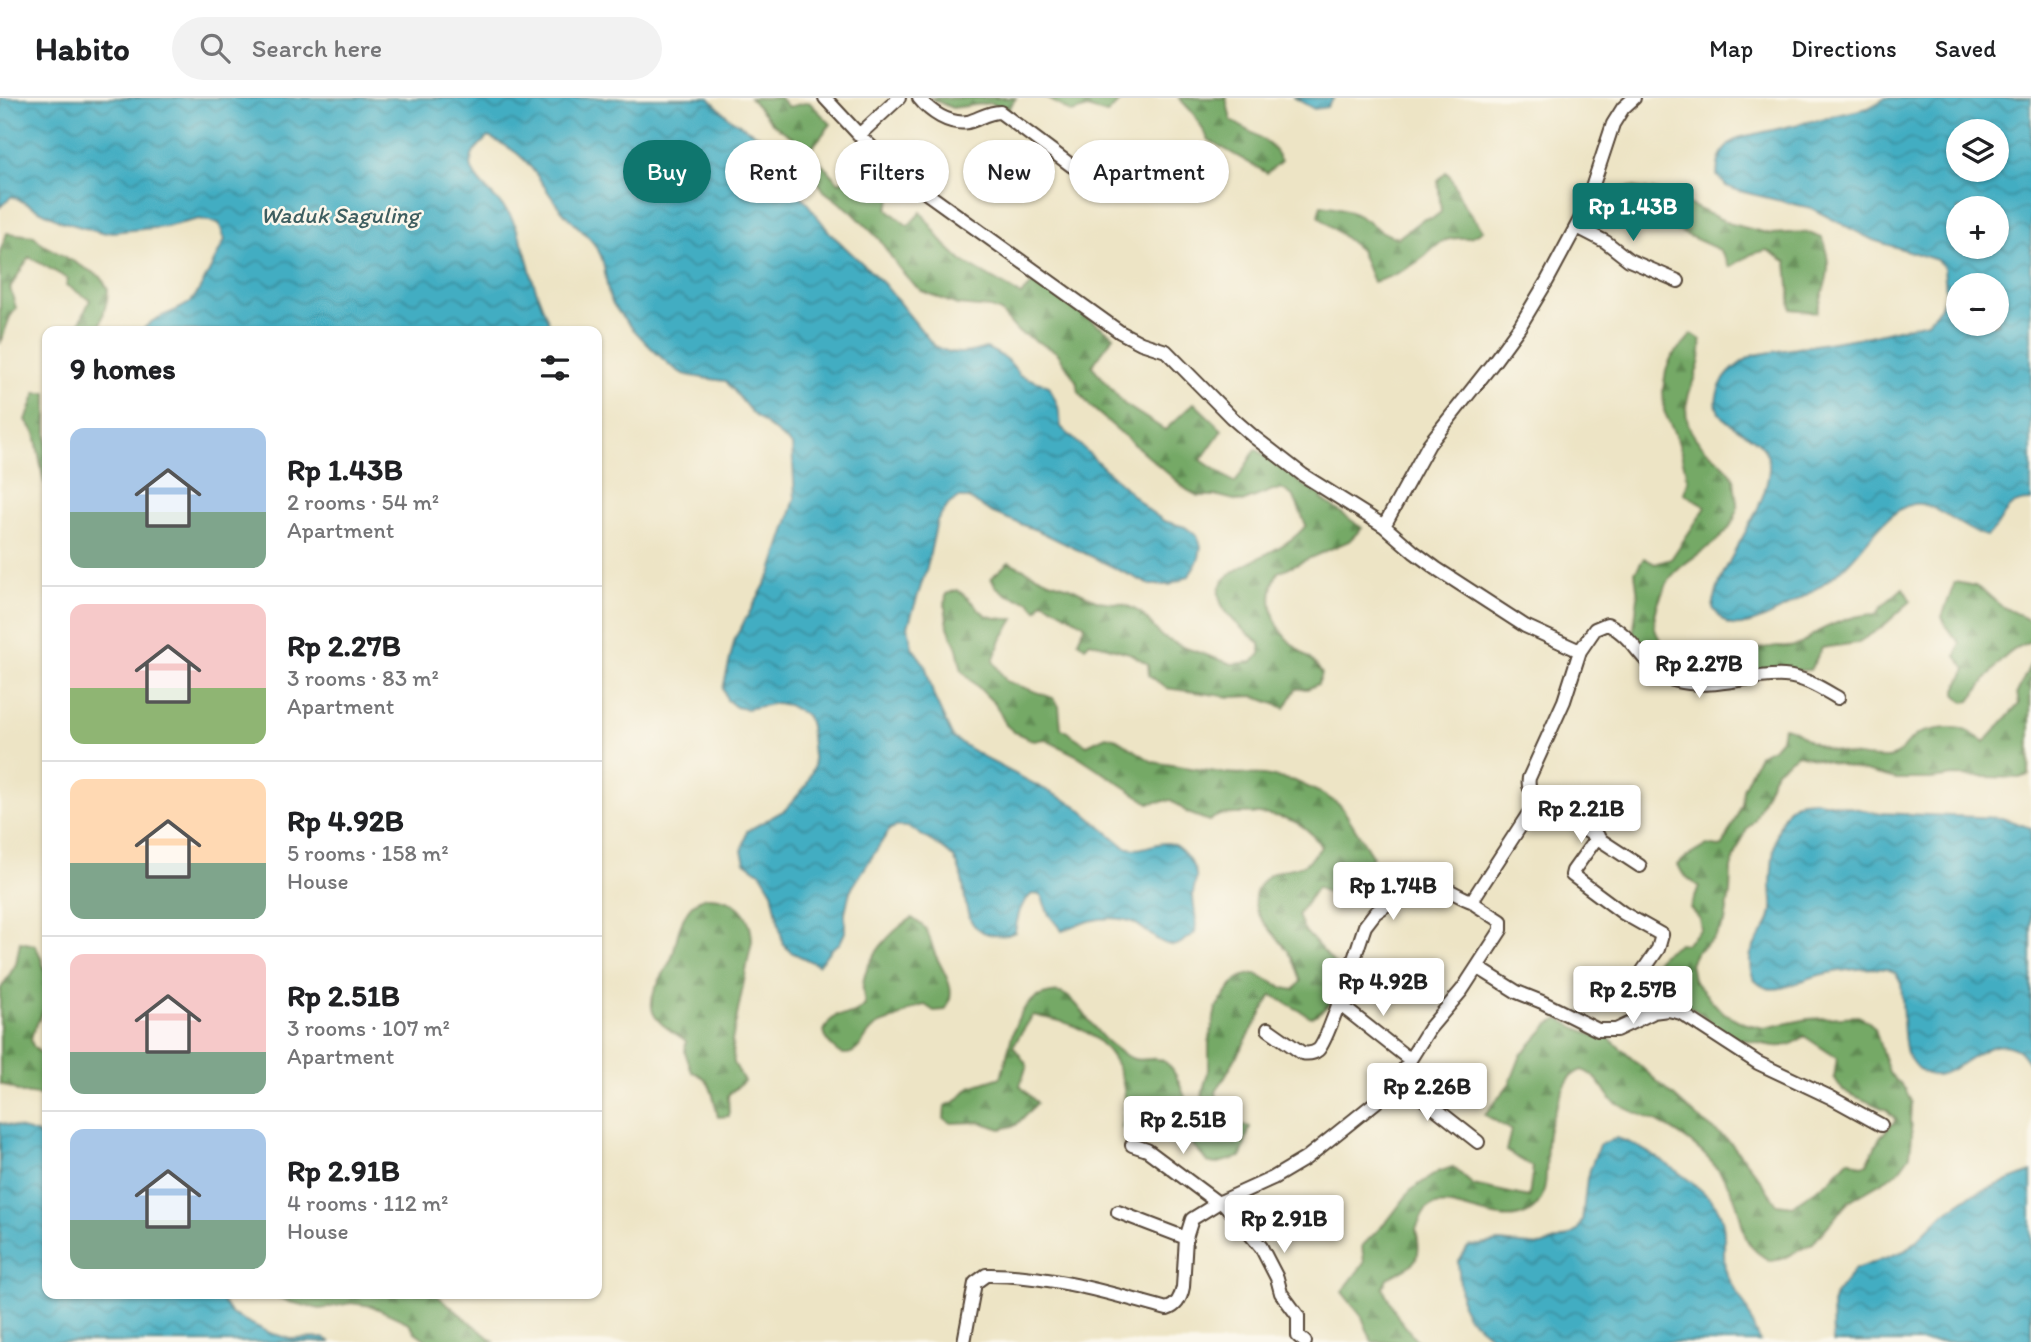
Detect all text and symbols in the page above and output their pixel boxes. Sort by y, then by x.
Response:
search box [172,17,662,80]
text: Habito [35,29,130,68]
icon: search [196,29,234,67]
text: Search here [252,32,382,64]
text: Map [1709,34,1753,63]
text: Directions [1791,34,1897,63]
text: Saved [1935,34,1996,63]
map controls [1946,119,2009,336]
button: layers [1946,119,2009,182]
chip: Buy [623,140,711,203]
chip: Rent [725,140,821,203]
chip: Filters [835,140,949,203]
chip: New [963,140,1055,203]
chip: Apartment [1069,140,1229,203]
pin: Rp 1.43B [1561,184,1705,243]
text: Rp 1.43B [1589,192,1677,220]
button: + [1946,196,2009,259]
water label: Waduk Saguling [261,201,423,229]
button: − [1946,273,2009,336]
icon: filters [536,349,574,387]
text: 9 homes [70,350,176,387]
text: Rp 1.43B [287,451,403,488]
icon: home [126,456,210,540]
text: 2 rooms · 54 m² [287,488,439,516]
text: Apartment [287,516,394,544]
text: Rp 2.27B [287,627,401,664]
icon: home [126,632,210,716]
pin: Rp 2.27B [1627,640,1771,700]
text: Rp 2.27B [1655,649,1743,677]
text: 3 rooms · 83 m² [287,664,439,692]
text: Apartment [287,692,394,720]
pin: Rp 2.21B [1509,786,1653,845]
text: Rp 2.21B [1538,794,1624,822]
text: Rp 4.92B [287,802,404,839]
icon: home [126,807,210,891]
text: 5 rooms · 158 m² [287,839,449,867]
pin: Rp 1.74B [1321,862,1465,922]
text: House [287,867,349,895]
text: Rp 1.74B [1349,871,1437,899]
pin: Rp 4.92B [1311,958,1455,1018]
text: Rp 4.92B [1338,967,1428,995]
pin: Rp 2.57B [1561,967,1705,1026]
text: Rp 2.57B [1589,975,1677,1003]
text: Rp 2.51B [287,977,400,1014]
icon: home [126,982,210,1066]
text: 3 rooms · 107 m² [287,1014,450,1042]
text: Apartment [287,1042,394,1070]
pin: Rp 2.26B [1355,1063,1499,1123]
text: Rp 2.26B [1383,1072,1471,1100]
pin: Rp 2.51B [1111,1096,1255,1156]
text: Rp 2.51B [1140,1105,1226,1133]
text: Rp 2.91B [287,1152,400,1189]
icon: home [126,1157,210,1241]
text: 4 rooms · 112 m² [287,1189,448,1217]
pin: Rp 2.91B [1212,1196,1356,1255]
text: Rp 2.91B [1241,1204,1327,1232]
text: House [287,1217,349,1245]

